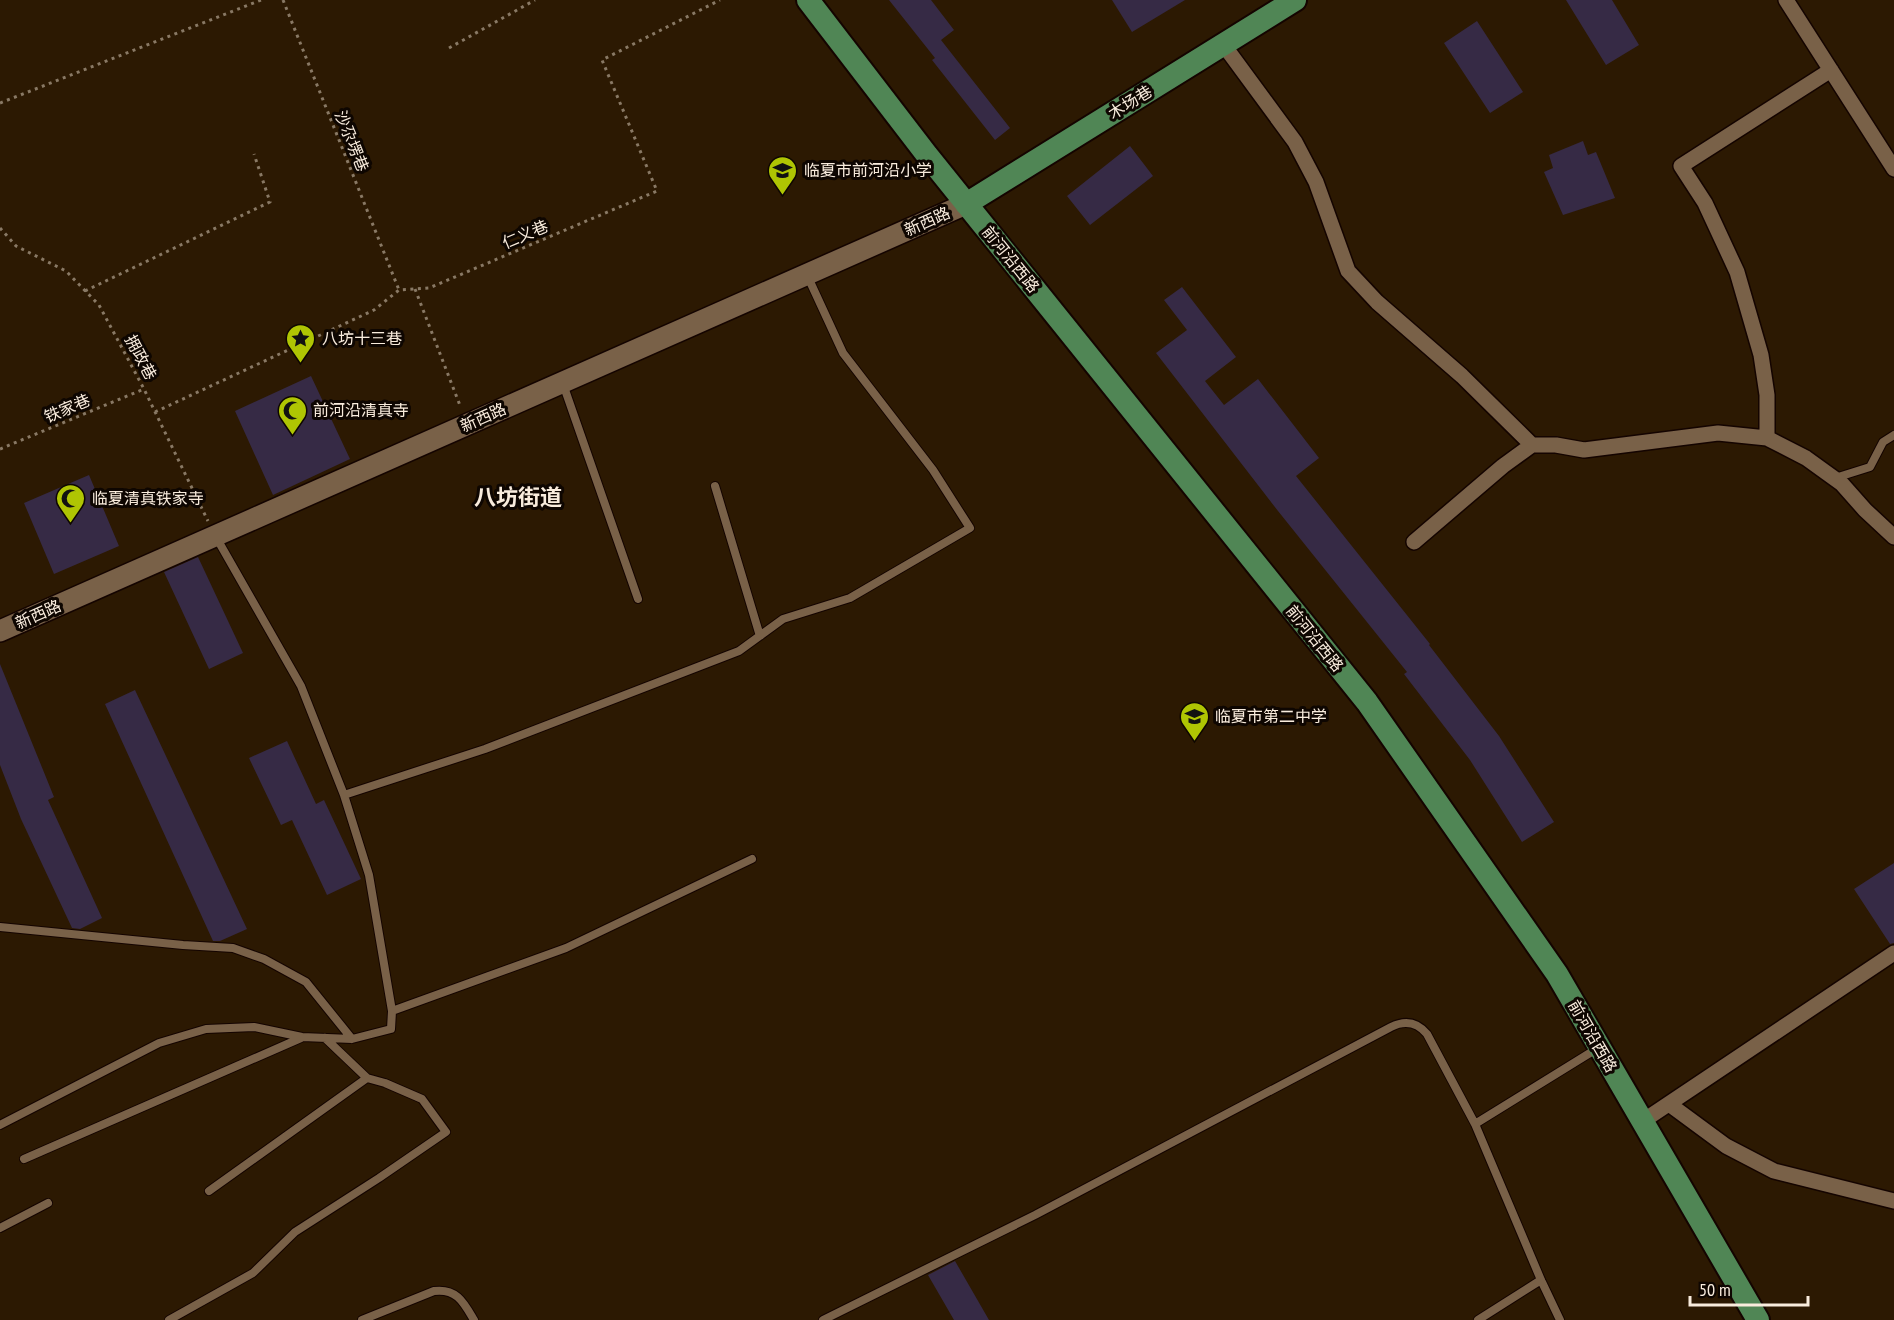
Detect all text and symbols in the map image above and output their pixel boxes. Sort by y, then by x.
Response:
street label: 木场巷 [1104,81,1156,123]
street label: 沙尕塄巷 [331,108,373,174]
school or university icon: 临夏市前河沿小学 [767,154,799,196]
place label: 临夏市前河沿小学 [804,160,932,180]
street label: 新西路 [901,202,953,240]
street label: 仁义巷 [499,215,551,253]
street label: 前河沿西路 [978,222,1044,296]
place icon: 八坊十三巷 [285,322,317,364]
place label: 八坊十三巷 [322,328,402,348]
street label: 拥政巷 [121,331,161,383]
street label: 铁家巷 [41,389,93,427]
mosque icon: 前河沿清真寺 [276,394,308,436]
street label: 新西路 [457,398,509,436]
place label: 前河沿清真寺 [313,400,409,420]
mosque icon: 临夏清真铁家寺 [55,482,87,524]
district label: 八坊街道 [474,483,562,511]
place label: 临夏清真铁家寺 [92,488,204,508]
street label: 新西路 [12,595,64,633]
street label: 前河沿西路 [1282,601,1348,675]
school or university icon: 临夏市第二中学 [1178,700,1210,742]
place label: 临夏市第二中学 [1215,706,1327,726]
street label: 前河沿西路 [1564,996,1622,1076]
scale bar [1690,1269,1808,1307]
text: 50 m [1699,1278,1731,1301]

